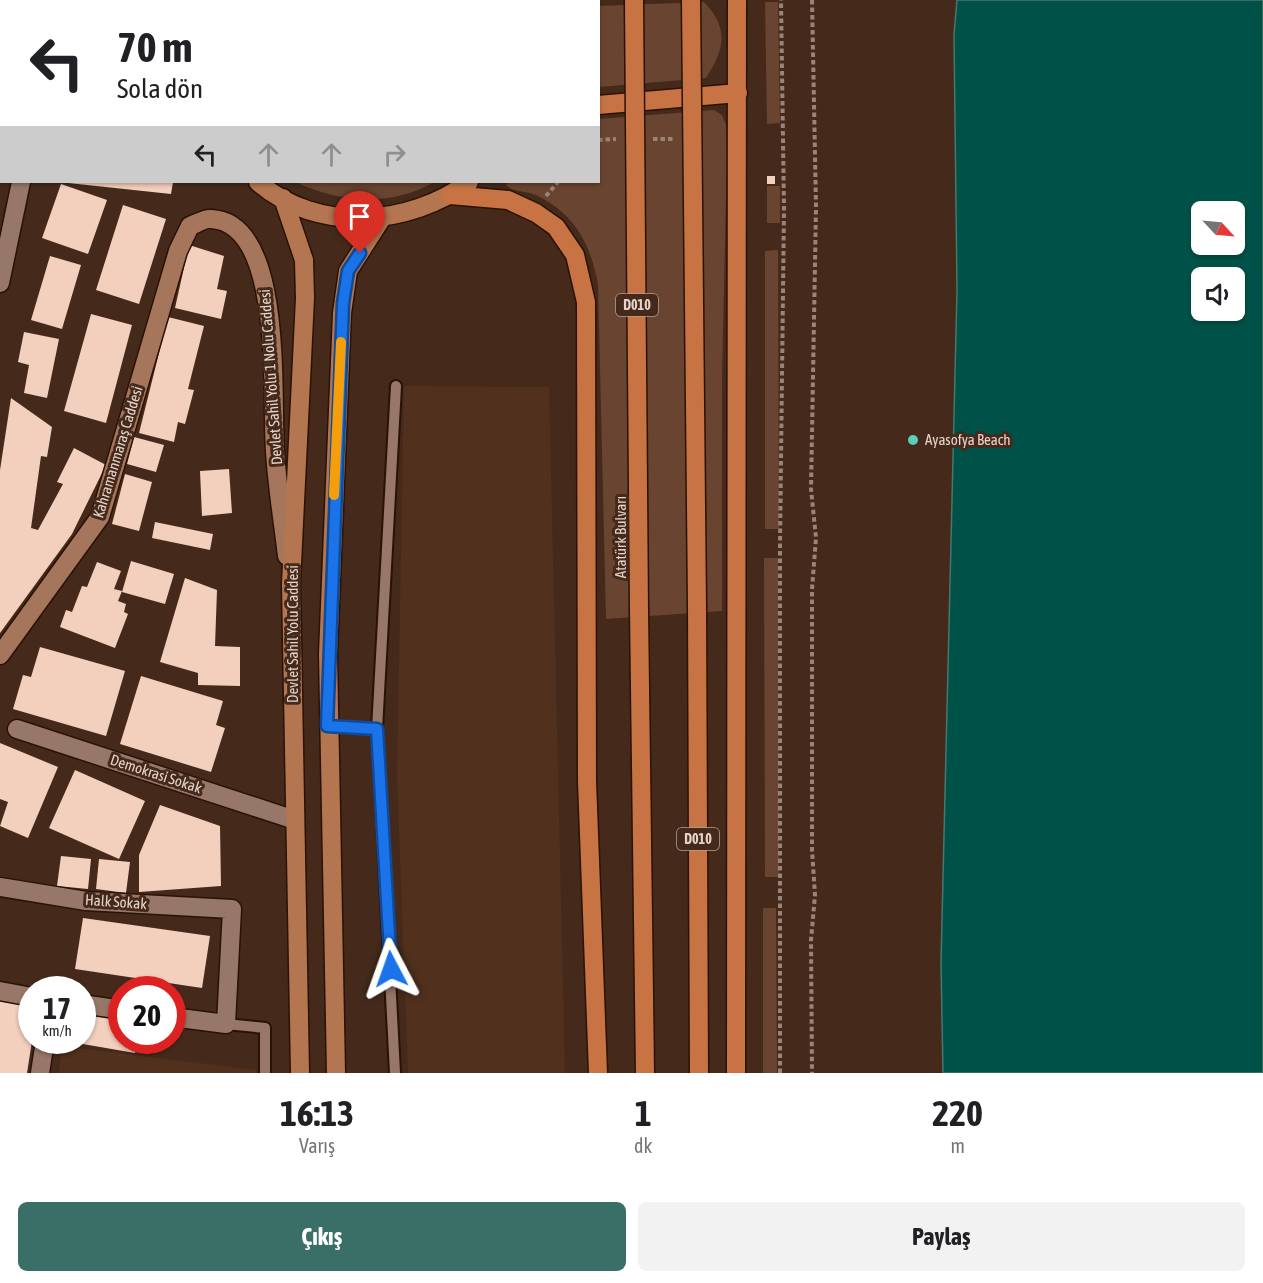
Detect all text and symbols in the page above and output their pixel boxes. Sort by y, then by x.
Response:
text: 70 m [117,23,192,71]
icon: left [18,24,96,102]
text: Sola dön [117,73,203,104]
icon: left [189,138,222,171]
icon: ahead [252,138,285,171]
icon: ahead [315,138,348,171]
icon: right [378,138,411,171]
pin [334,191,385,253]
icon: arrive [343,200,376,233]
north arrow [1191,201,1245,255]
map controls [1191,201,1245,321]
button: sound [1191,267,1245,321]
street label: Devlet Sahil Yolu 1 Nolu Caddesi [256,289,285,465]
road number: D010 [616,294,658,316]
street label: Kahramanmaraş Caddesi [89,384,146,520]
place label: Ayasofya Beach [925,431,1011,448]
marker: Ayasofya Beach [906,433,920,447]
street label: Atatürk Bulvarı [612,496,629,578]
street label: Devlet Sahil Yolu Caddesi [284,565,301,703]
street label: Demokrasi Sokak [108,751,204,796]
road number: D010 [677,828,719,850]
street label: Halk Sokak [85,891,148,912]
position arrow [359,937,423,1001]
speed limit sign: 20 [108,976,186,1054]
text: 17 [43,991,71,1025]
text: km/h [42,1022,72,1039]
text: 16:13 [280,1092,354,1134]
text: 1 [635,1092,652,1134]
text: 220 [932,1092,983,1134]
text: Varış [299,1134,335,1157]
text: dk [634,1134,652,1157]
text: m [950,1134,965,1157]
button: Çıkış [18,1202,626,1271]
button: Paylaş [638,1202,1245,1271]

